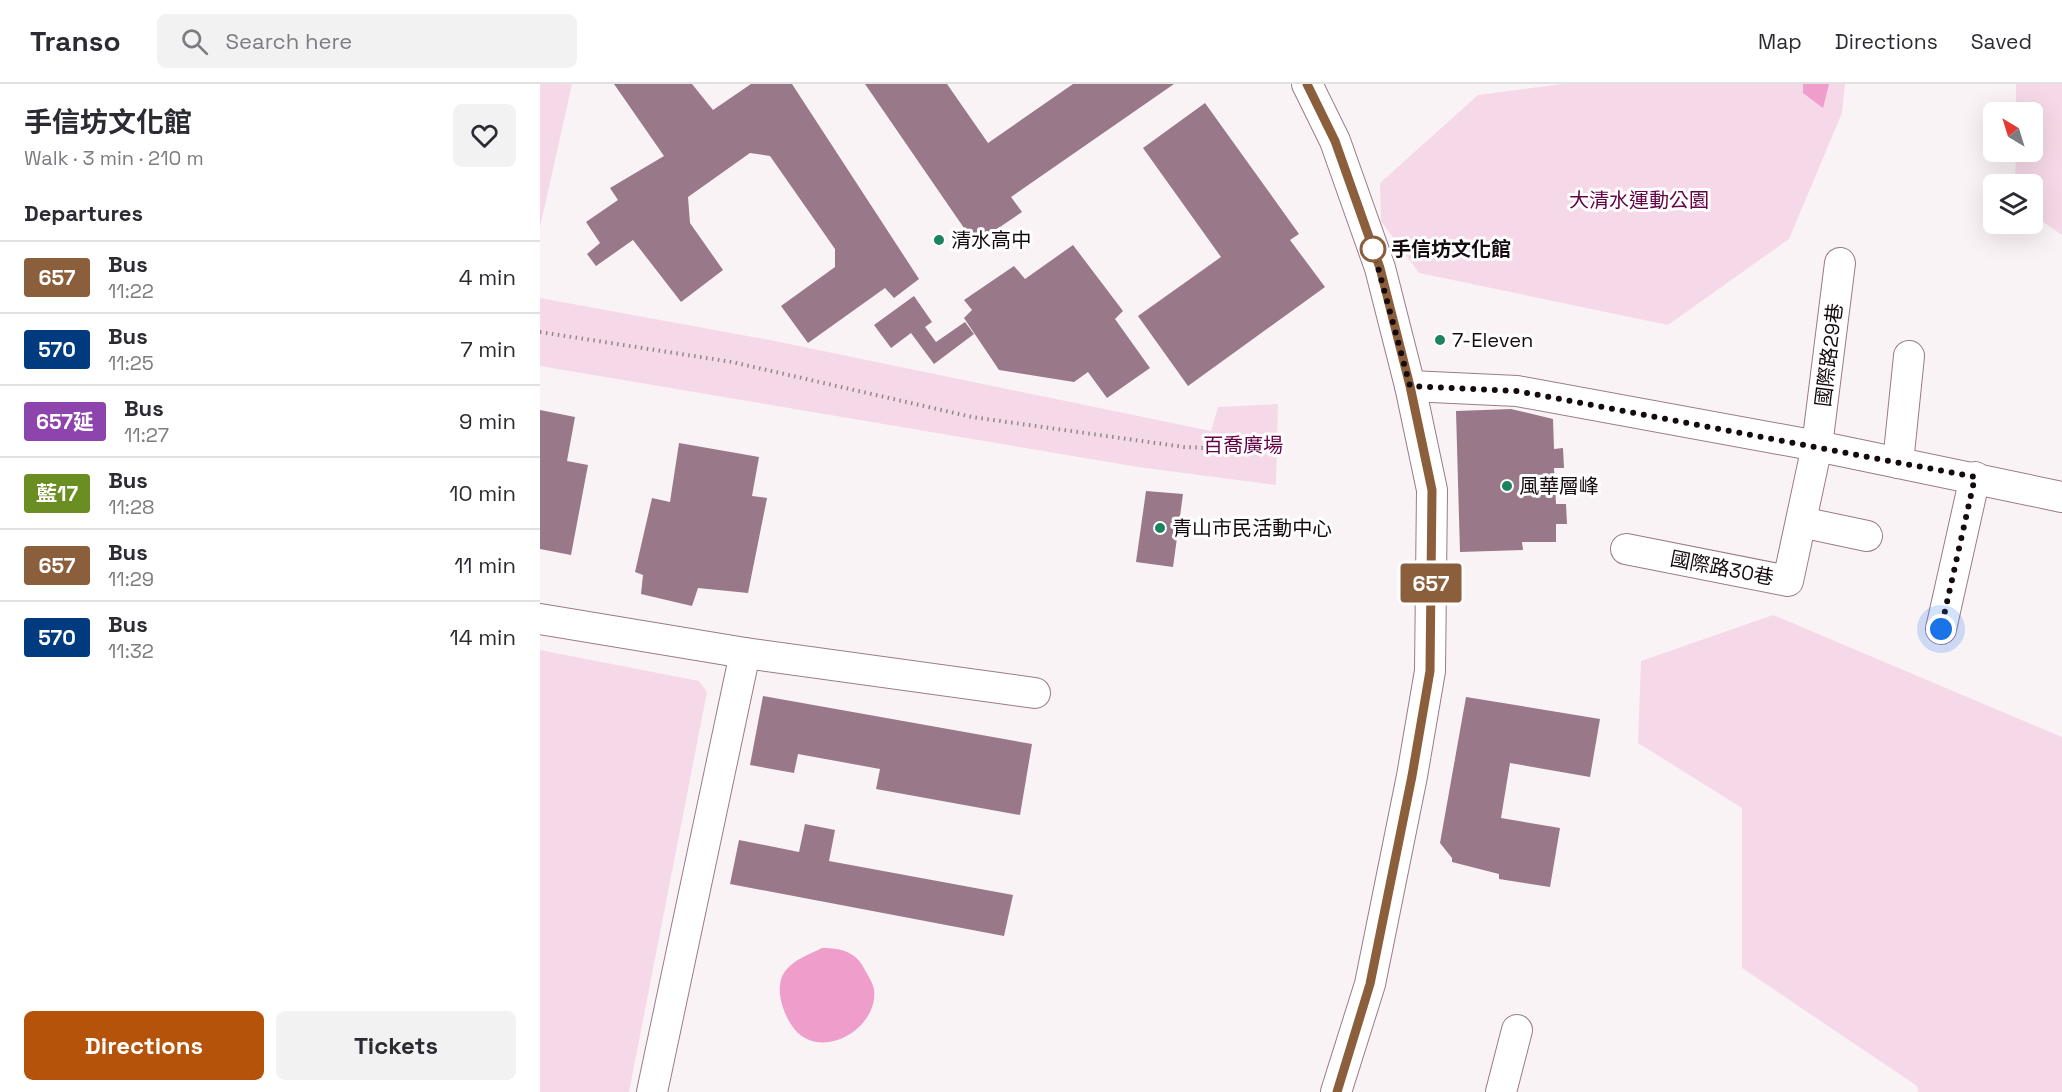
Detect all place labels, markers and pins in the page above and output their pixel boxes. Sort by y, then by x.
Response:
place label: 清水高中 [951,227,1031,253]
marker: 清水高中 [932,233,946,247]
marker: 手信坊文化館 [1360,236,1386,262]
place label: 手信坊文化館 [1391,236,1511,262]
place label: 7-Eleven [1452,327,1533,353]
marker: 7-Eleven [1433,333,1447,347]
place label: 風華層峰 [1519,473,1599,499]
marker: 風華層峰 [1500,479,1514,493]
place label: 青山市民活動中心 [1172,515,1332,541]
marker: 青山市民活動中心 [1153,521,1167,535]

